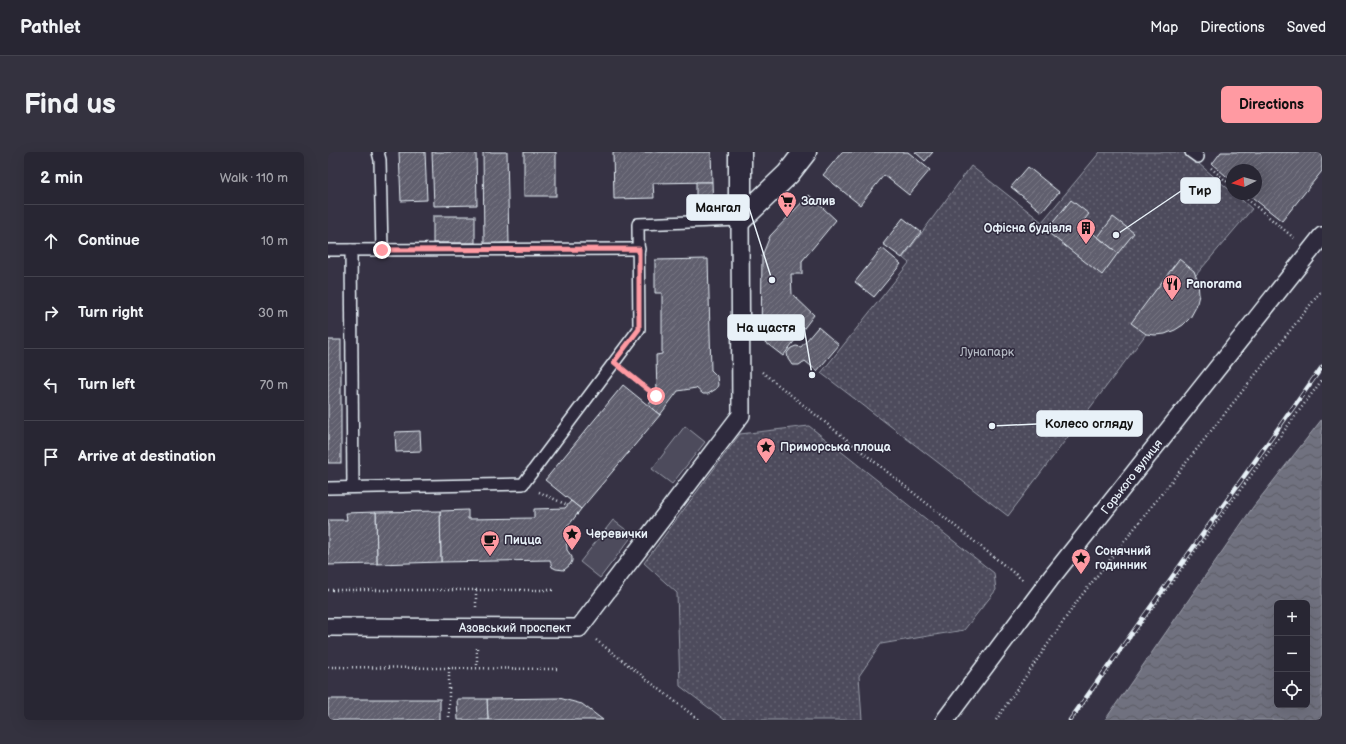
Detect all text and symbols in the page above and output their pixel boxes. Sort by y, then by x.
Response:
text: Pathlet [20,16,81,39]
text: Map [1150,19,1178,36]
text: Directions [1200,19,1265,36]
text: Saved [1287,19,1326,36]
button: Directions [1221,86,1322,123]
text: Find us [24,88,116,121]
north arrow [1226,164,1262,200]
text: 2 min [40,168,83,188]
text: Walk · 110 m [220,170,288,186]
callout: Тир [1181,178,1220,203]
text: Тир [1189,183,1212,199]
supermarket icon: Залив [776,190,798,218]
place label: Залив [801,194,836,209]
callout: Мангал [687,195,749,220]
text: Мангал [695,200,741,216]
building icon: Офісна будівля [1075,217,1097,245]
place label: Офісна будівля [984,221,1072,236]
icon: ahead [40,230,62,252]
text: Continue [78,231,140,250]
text: 10 m [261,233,288,249]
route end [373,241,391,259]
restaurant icon: Panorama [1161,273,1183,301]
place label: Panorama [1186,277,1242,292]
icon: right [40,302,62,324]
text: Turn right [78,303,143,322]
text: 30 m [258,305,288,321]
callout: На щастя [728,315,804,340]
text: На щастя [736,320,796,336]
park label: Лунапарк [959,345,1015,360]
icon: left [40,374,62,396]
text: Turn left [78,375,135,394]
text: 70 m [260,377,288,393]
route start [647,387,665,405]
callout: Колесо огляду [1037,411,1142,436]
text: Колесо огляду [1045,416,1134,432]
place icon: Приморська площа [755,436,777,464]
street label: Горького вулиця [1098,436,1166,517]
place label: Приморська площа [780,440,892,455]
icon: arrive [40,446,62,468]
text: Arrive at destination [78,447,216,466]
place icon: Черевички [561,523,583,551]
place label: Черевички [586,527,648,542]
cafe icon: Пицца [479,529,501,557]
place label: Пицца [504,533,542,548]
place label: Сонячний годинник [1095,544,1151,573]
place icon: Сонячний годинник [1070,547,1092,575]
map controls [1274,600,1310,708]
button: + [1274,600,1310,636]
street label: Азовський проспект [458,621,571,636]
button: − [1274,636,1310,672]
button: locate [1274,672,1310,708]

